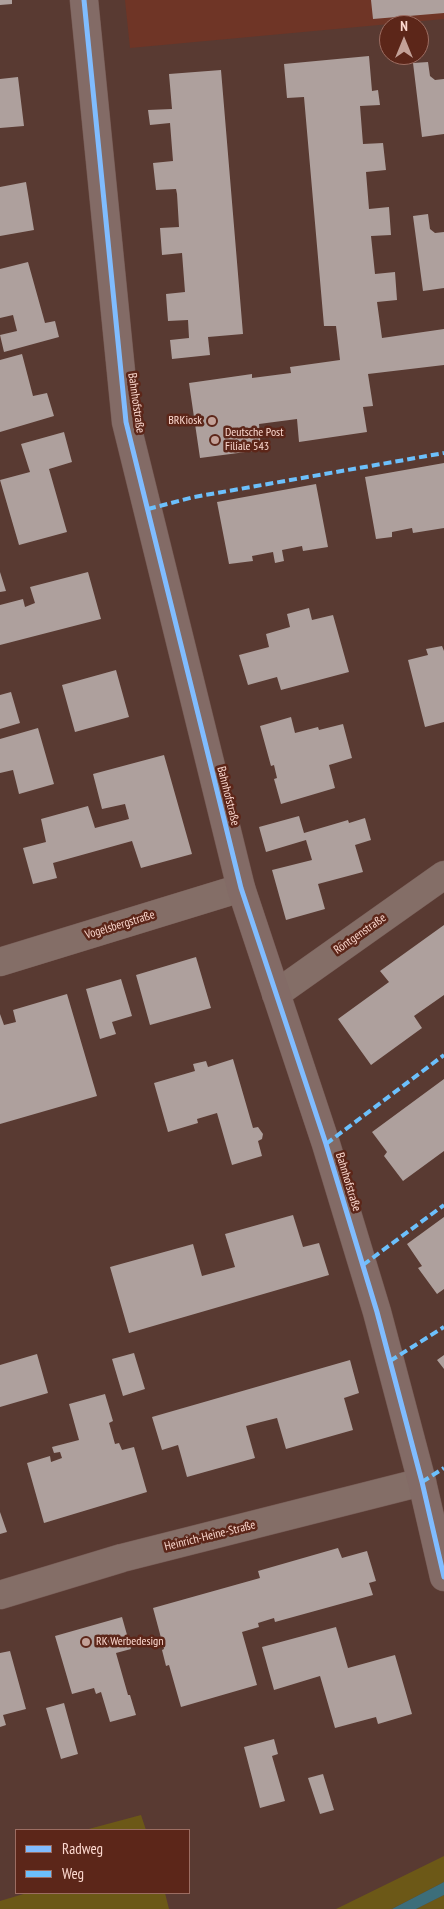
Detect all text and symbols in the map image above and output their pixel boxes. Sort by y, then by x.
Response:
north arrow [379,15,429,65]
text: N [400,17,408,35]
street label: Bahnhofstraße [125,372,147,434]
place label: BRKiosk [168,414,202,428]
marker: BRKiosk [206,415,218,427]
place label: Deutsche Post Filiale 543 [225,426,283,454]
marker: Deutsche Post Filiale 543 [209,434,221,446]
street label: Bahnhofstraße [214,765,242,827]
street label: Vogelsbergstraße [83,908,157,942]
street label: Röntgenstraße [331,911,389,957]
street label: Bahnhofstraße [332,1151,364,1213]
street label: Heinrich-Heine-Straße [163,1518,257,1554]
place label: RK Werbedesign [96,1635,164,1649]
marker: RK Werbedesign [80,1636,92,1648]
legend [15,1829,190,1894]
text: Radweg [62,1839,103,1858]
text: Weg [62,1864,84,1883]

